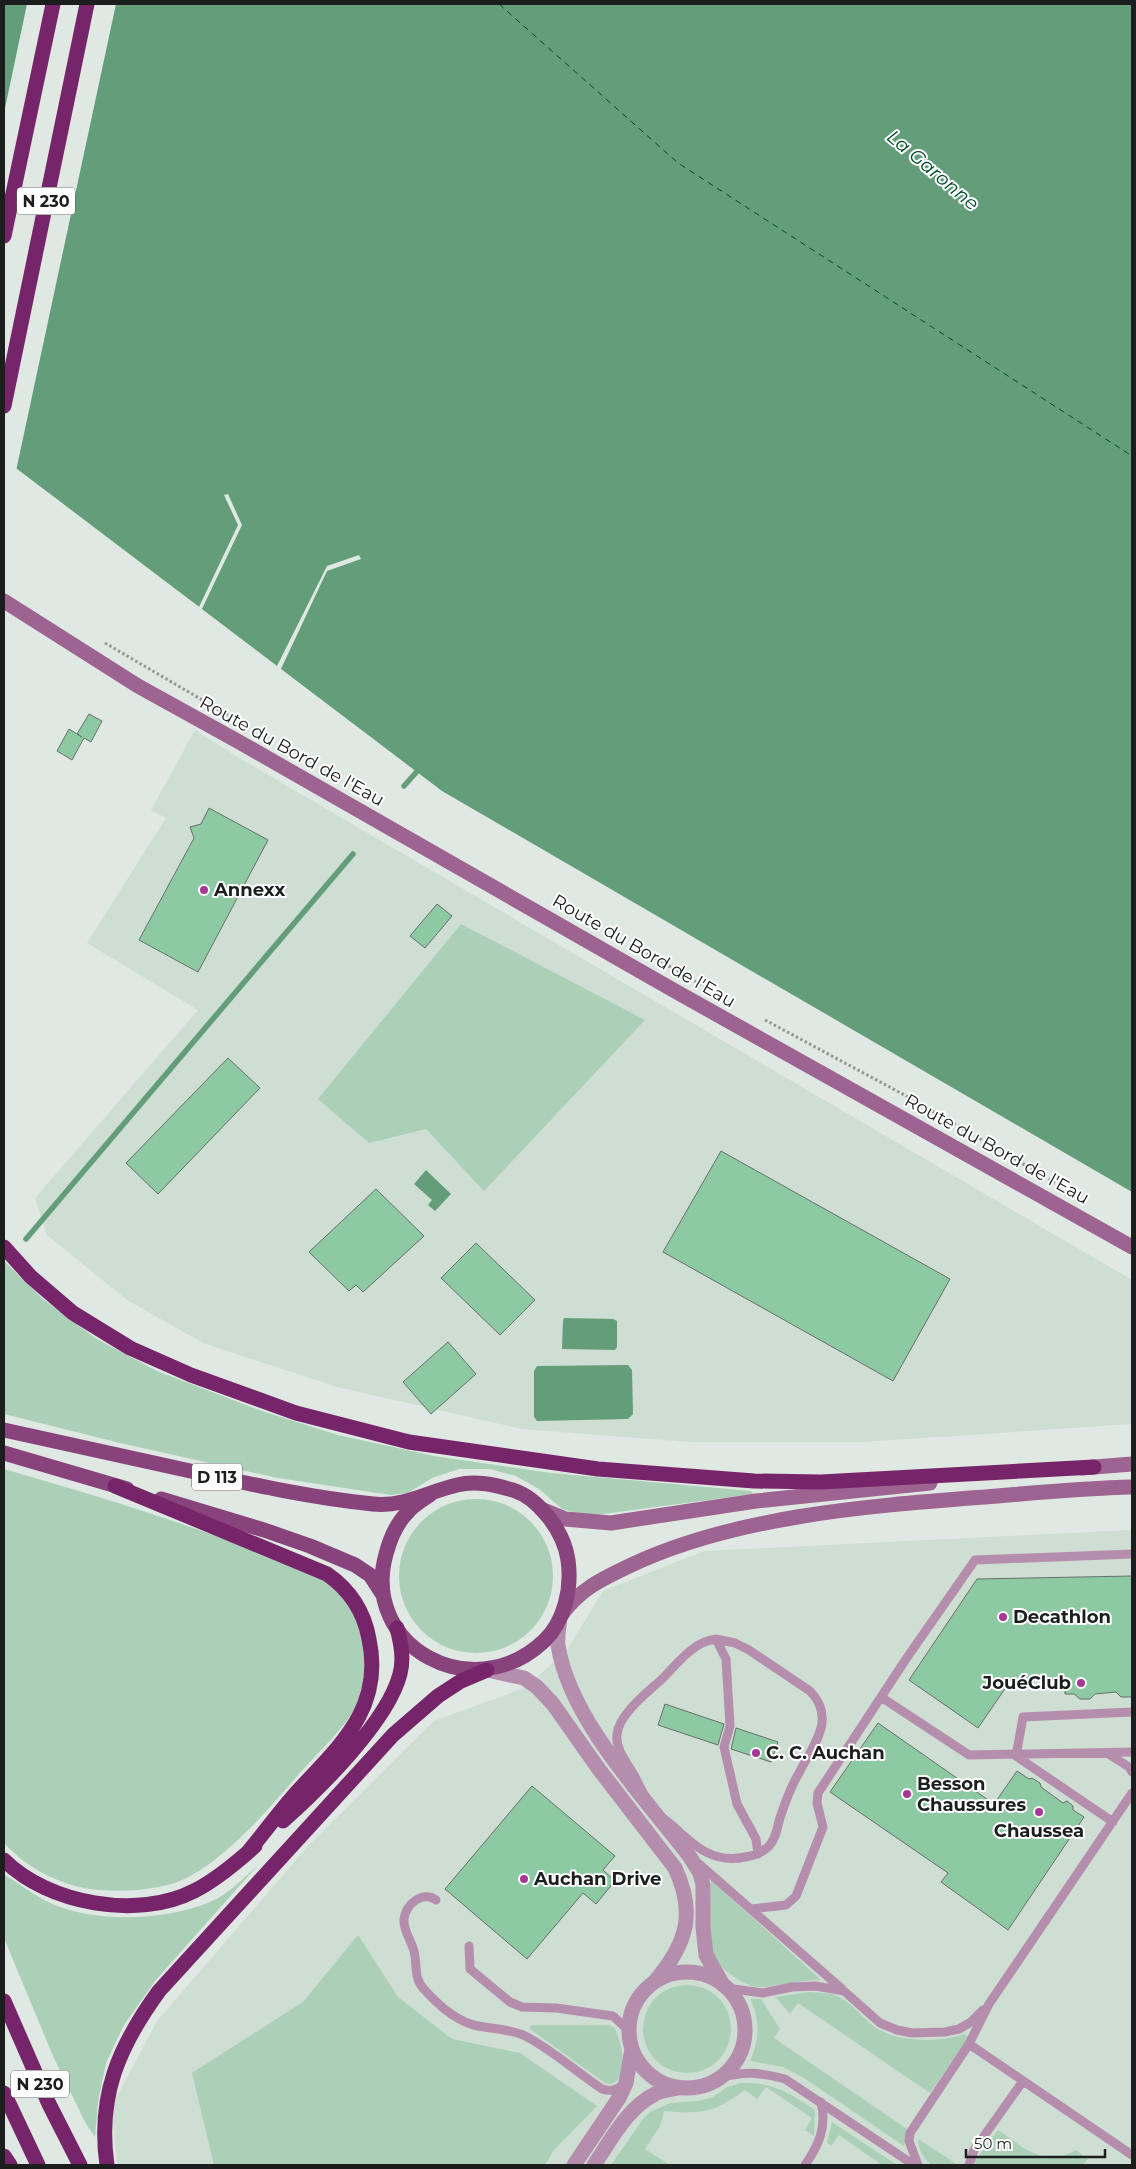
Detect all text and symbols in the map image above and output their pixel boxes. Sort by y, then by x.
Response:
water label: La Garonne [882,125,984,215]
road number: N 230 [17,188,75,215]
street label: Route du Bord de l'Eau [196,691,388,811]
place label: Annexx [213,879,286,901]
marker: Annexx [198,884,210,896]
street label: Route du Bord de l'Eau [549,890,739,1012]
street label: Route du Bord de l'Eau [901,1089,1093,1209]
road number: D 113 [192,1464,242,1490]
place label: Decathlon [1013,1606,1111,1628]
marker: Decathlon [997,1611,1009,1623]
place label: JouéClub [982,1672,1071,1694]
marker: JouéClub [1075,1677,1087,1689]
place label: C. C. Auchan [766,1742,885,1764]
marker: C. C. Auchan [750,1747,762,1759]
place label: Besson Chaussures [917,1773,1026,1816]
marker: Besson Chaussures [901,1788,913,1800]
marker: Chaussea [1033,1806,1045,1818]
place label: Chaussea [994,1820,1084,1842]
place label: Auchan Drive [533,1868,661,1890]
marker: Auchan Drive [518,1873,530,1885]
road number: N 230 [11,2070,69,2098]
scale bar [966,2126,1105,2158]
text: 50 m [974,2134,1012,2153]

